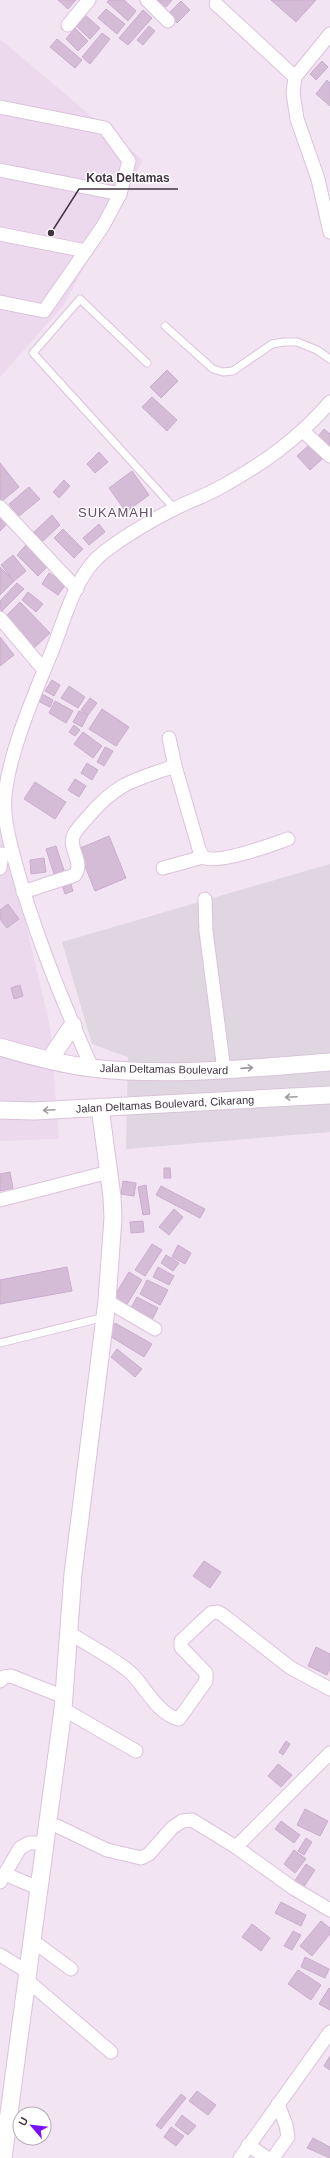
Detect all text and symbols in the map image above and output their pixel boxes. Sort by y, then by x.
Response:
callout: Kota Deltamas [79,165,178,189]
text: Kota Deltamas [86,171,170,185]
district label: SUKAMAHI [78,505,154,520]
street label: Jalan Deltamas Boulevard [100,1062,228,1076]
one-way arrow [240,1065,253,1072]
street label: Jalan Deltamas Boulevard, Cikarang [76,1093,254,1115]
one-way arrow [285,1094,298,1101]
one-way arrow [43,1107,56,1114]
north arrow [12,2106,52,2146]
text: U [16,2115,30,2128]

